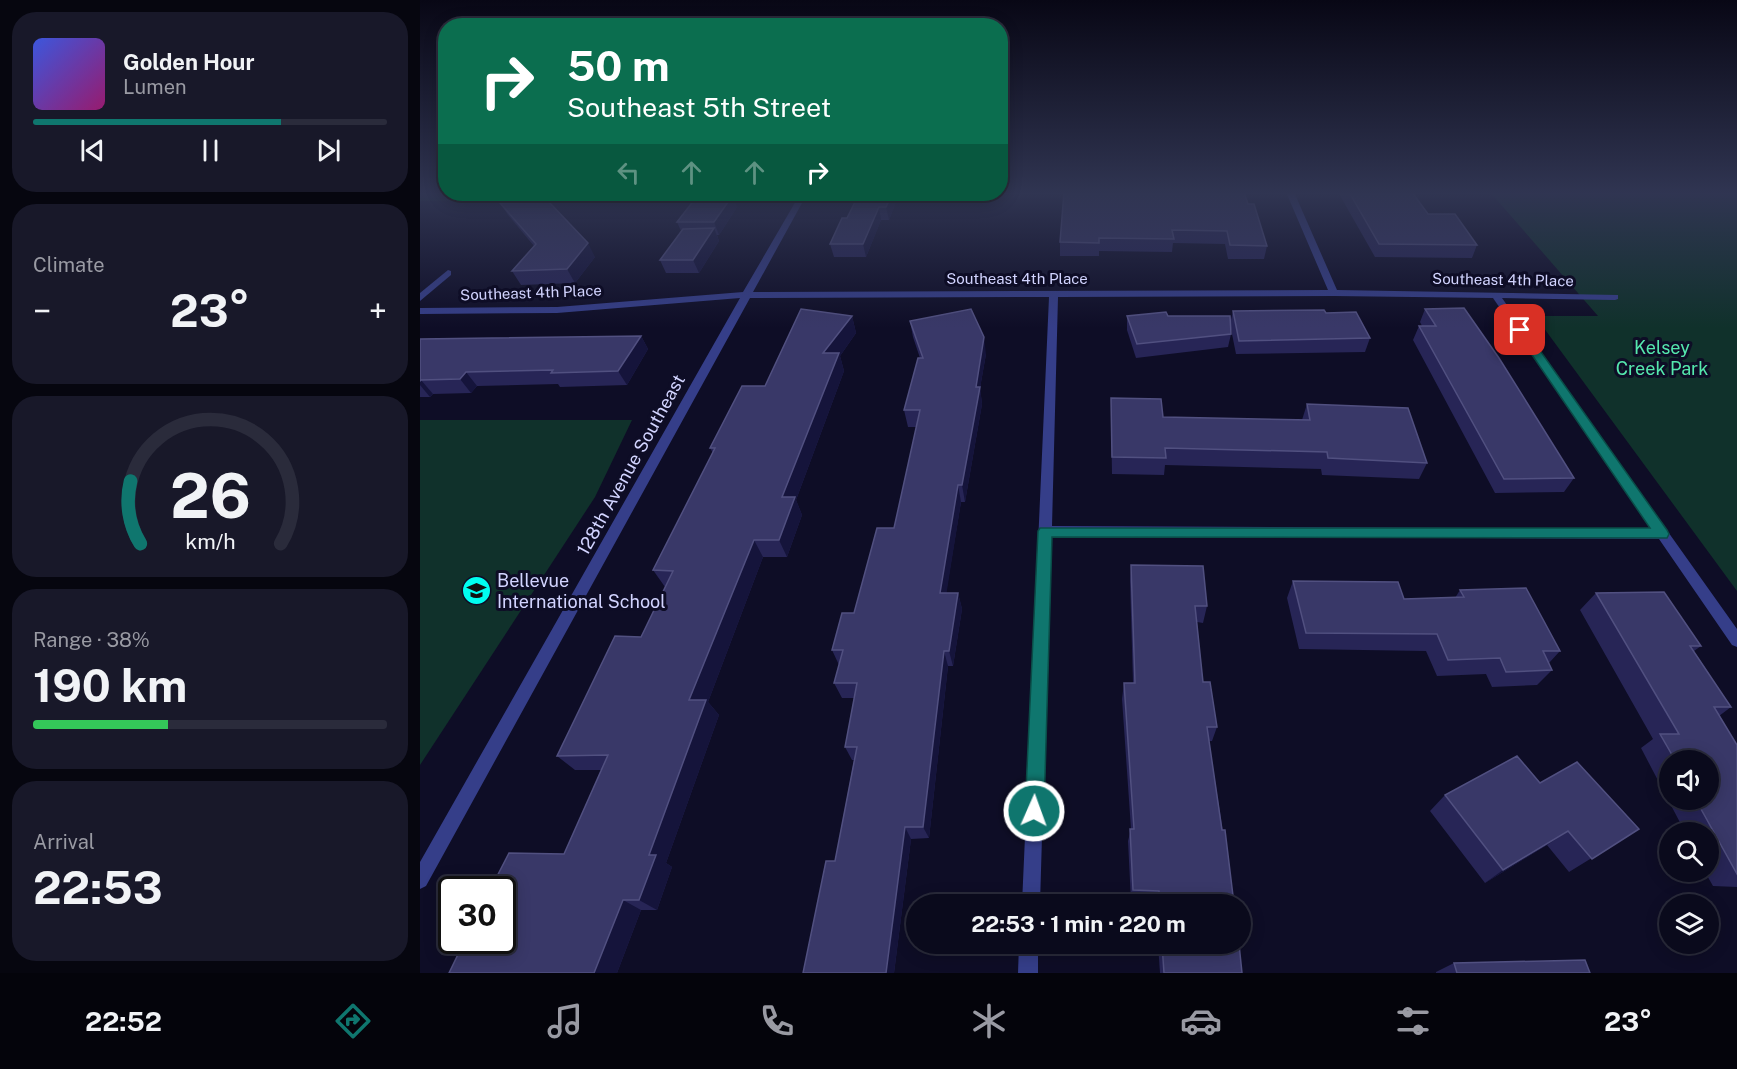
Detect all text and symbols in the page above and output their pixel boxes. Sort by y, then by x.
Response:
text: 50 m [567,41,670,90]
icon: right [468,42,546,120]
text: Golden Hour [123,49,254,75]
text: Lumen [123,75,187,99]
text: Southeast 5th Street [567,91,831,123]
icon: previous [76,134,109,167]
icon: pause [194,134,227,167]
icon: next [312,134,345,167]
icon: left [612,156,645,189]
icon: ahead [675,156,708,189]
icon: ahead [738,156,771,189]
icon: right [801,156,834,189]
text: Climate [33,253,105,277]
street label: Southeast 4th Place [946,270,1088,287]
street label: Southeast 4th Place [1432,270,1574,289]
street label: Southeast 4th Place [460,282,602,303]
text: 23° [170,284,250,337]
text: − [33,292,51,330]
text: + [369,292,387,330]
pin [1494,304,1545,355]
icon: arrive [1503,313,1536,346]
park label: Kelsey Creek Park [1616,337,1708,379]
street label: 128th Avenue Southeast [572,371,689,559]
text: 26 [170,459,250,532]
text: km/h [185,529,235,554]
place label: Bellevue International School [497,570,666,612]
school or university icon: Bellevue International School [460,575,492,607]
text: Range · 38% [33,628,150,652]
text: 190 km [33,659,187,712]
map controls [1659,750,1719,954]
button: sound [1659,750,1719,810]
position arrow [1002,779,1066,843]
button: search [1659,822,1719,882]
text: Arrival [33,830,95,854]
text: 22:53 [33,861,163,914]
speed limit sign: 30 [438,876,516,954]
button: layers [1659,894,1719,954]
text: 22:53 · 1 min · 220 m [971,911,1186,937]
icon: directions [332,1000,374,1042]
icon: music [544,1000,586,1042]
icon: phone [756,1000,798,1042]
icon: climate [968,1000,1010,1042]
icon: car [1180,1000,1222,1042]
icon: filters [1392,1000,1434,1042]
text: 22:52 [85,1005,162,1037]
text: 23° [1604,1005,1652,1037]

